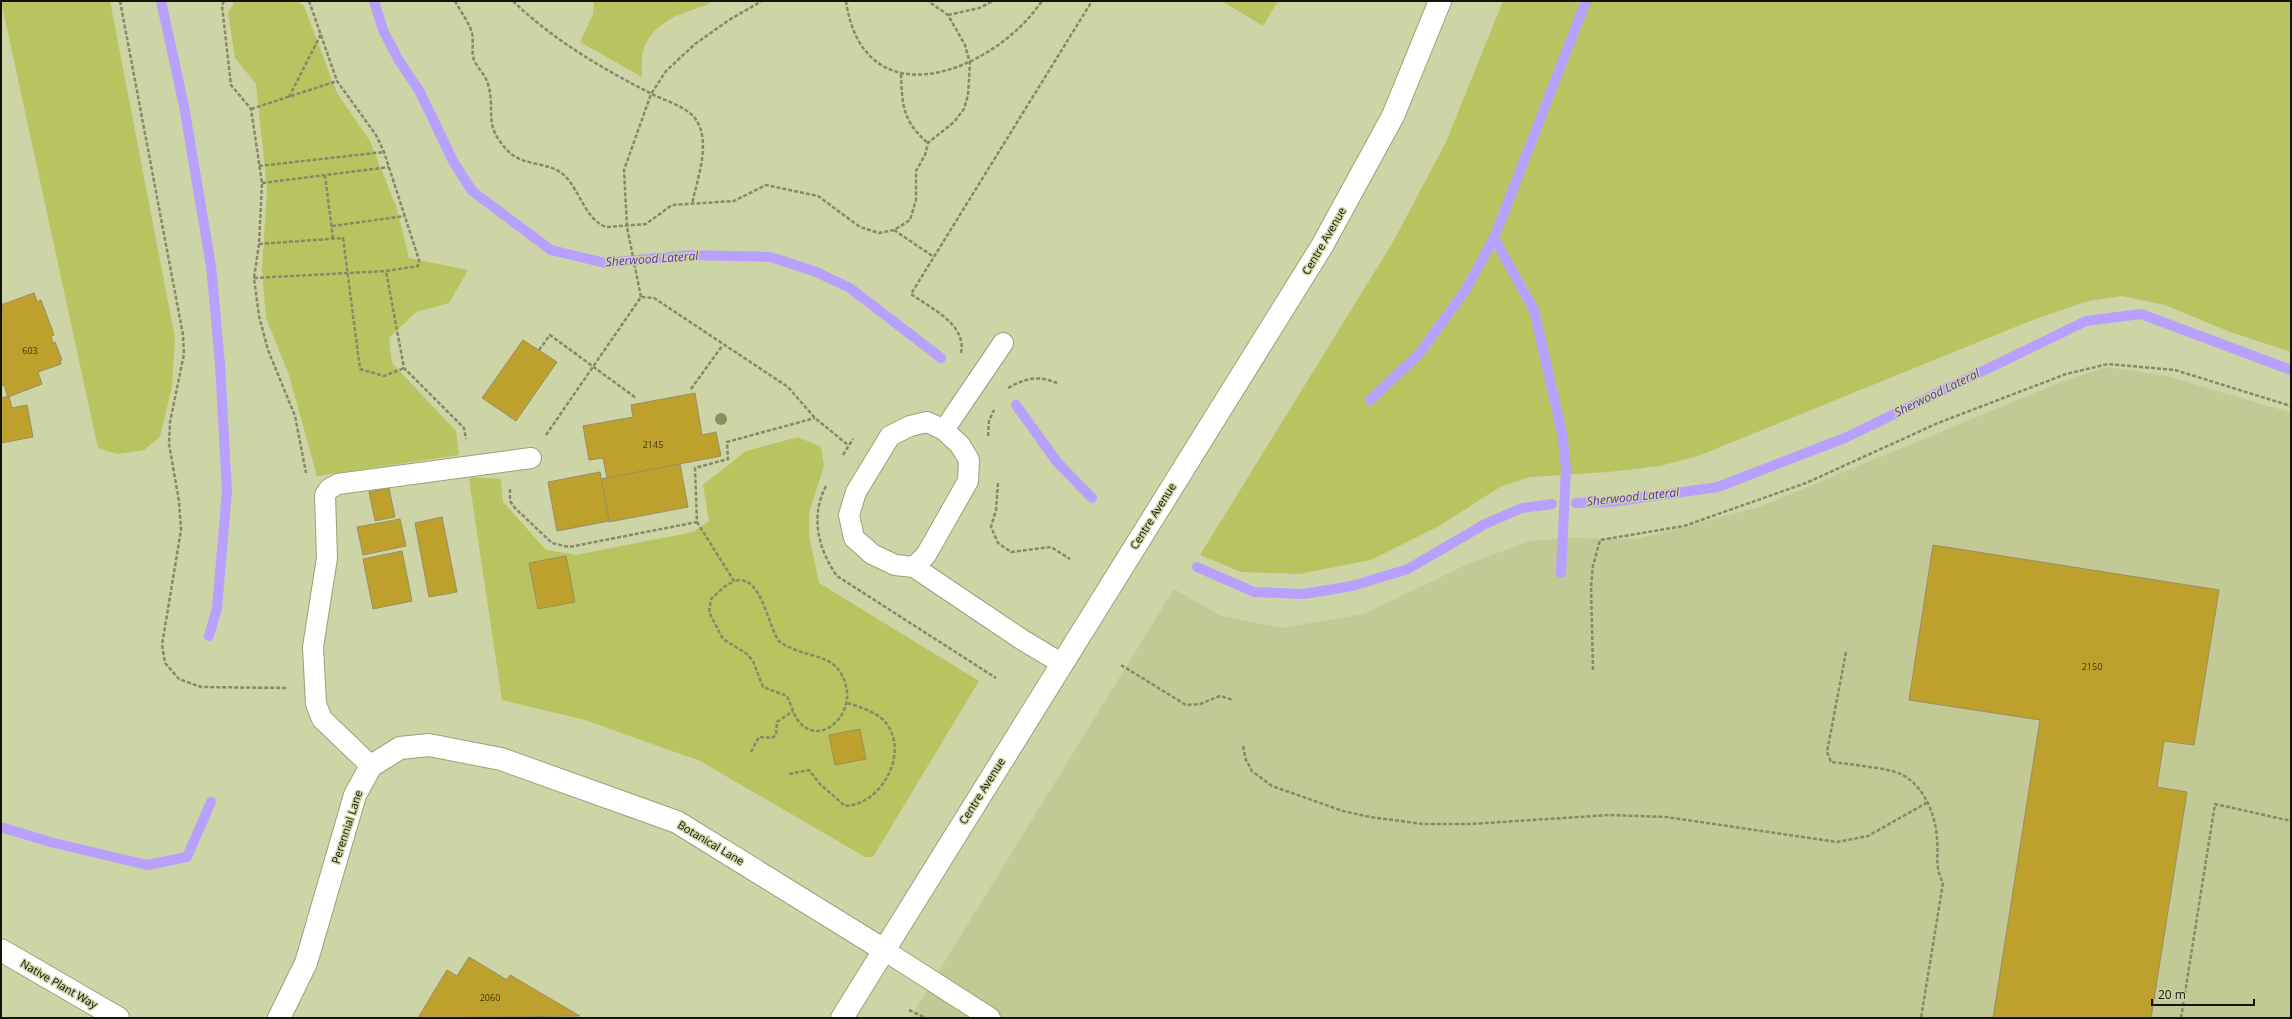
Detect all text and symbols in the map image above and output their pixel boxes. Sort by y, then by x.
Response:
street label: Centre Avenue [1298,204,1349,277]
water label: Sherwood Lateral [605,247,700,270]
house number: 603 [22,344,38,357]
water label: Sherwood Lateral [1891,364,1983,421]
house number: 2145 [643,438,663,451]
street label: Centre Avenue [1126,480,1179,552]
water label: Sherwood Lateral [1586,483,1681,510]
house number: 2150 [2082,660,2102,673]
street label: Centre Avenue [955,755,1008,827]
street label: Perennial Lane [328,788,365,865]
street label: Botanical Lane [675,817,747,868]
street label: Native Plant Way [18,955,101,1012]
scale bar [2152,981,2254,1007]
text: 20 m [2158,986,2186,1003]
house number: 2060 [480,991,500,1004]

